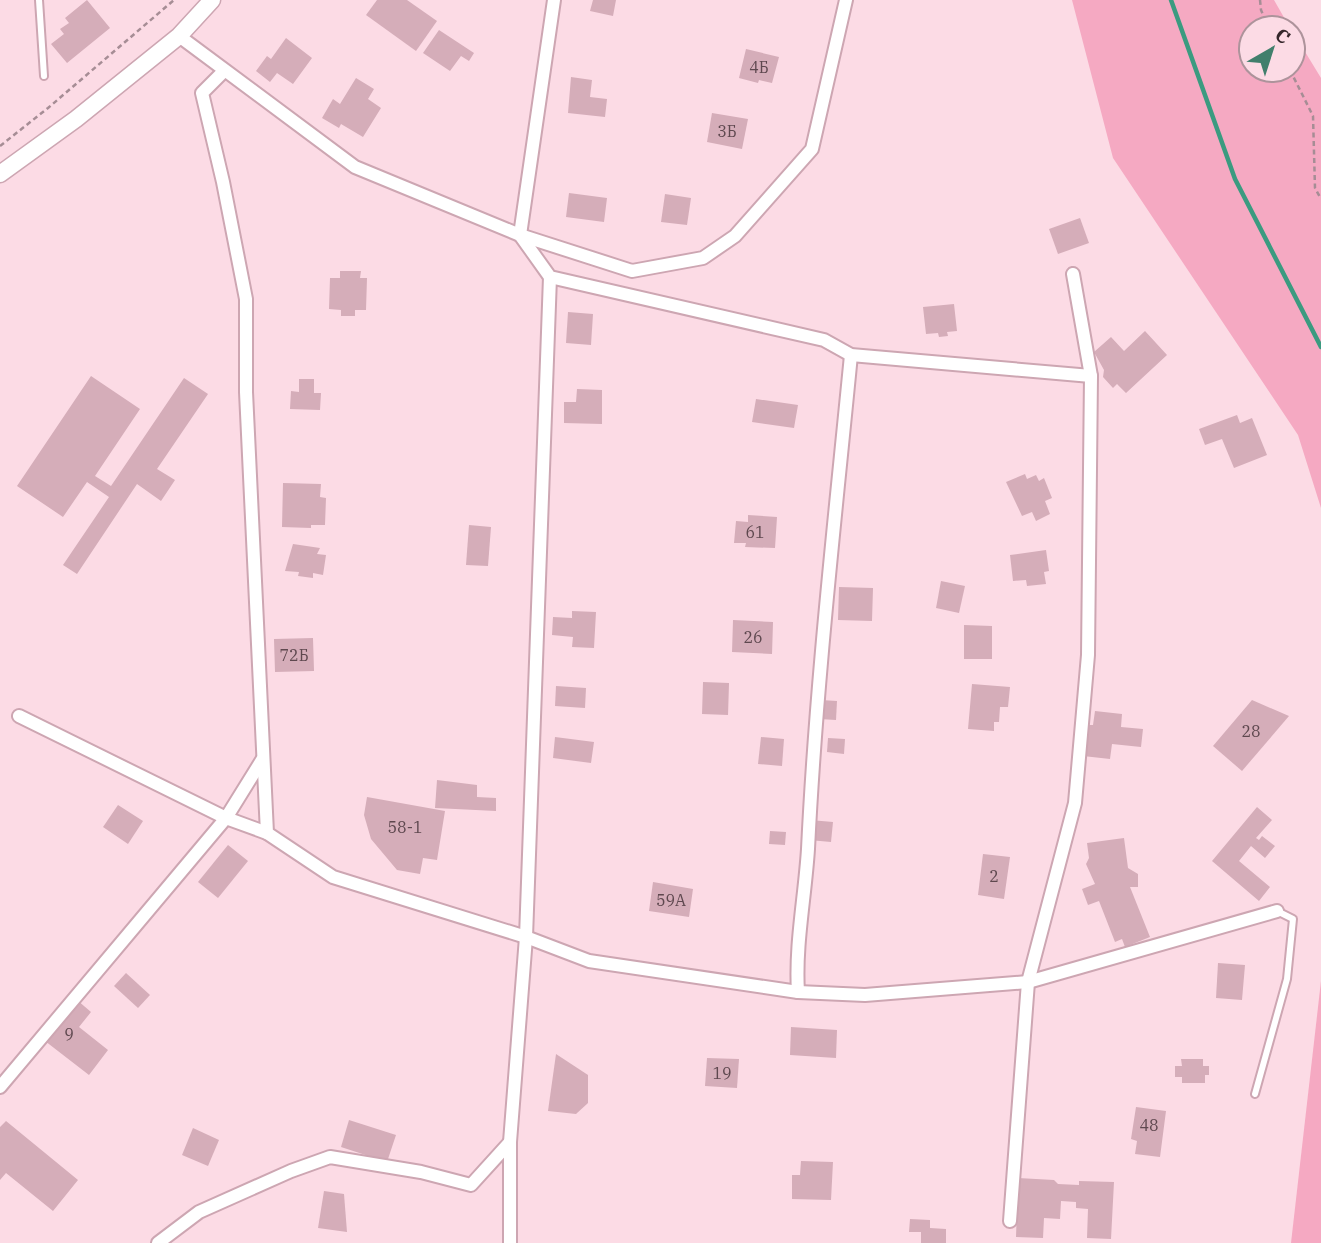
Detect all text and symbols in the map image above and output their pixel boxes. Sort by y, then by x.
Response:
north arrow [1237,14,1307,84]
text: С [1270,22,1295,49]
house number: 4Б [749,57,769,77]
house number: 3Б [717,121,737,141]
house number: 61 [745,522,765,542]
house number: 26 [743,627,763,647]
house number: 72Б [279,645,309,665]
house number: 28 [1241,721,1261,741]
house number: 58-1 [387,817,423,837]
house number: 2 [989,866,999,886]
house number: 59А [656,890,686,910]
house number: 9 [64,1024,74,1044]
house number: 19 [712,1063,732,1083]
house number: 48 [1139,1115,1159,1135]

